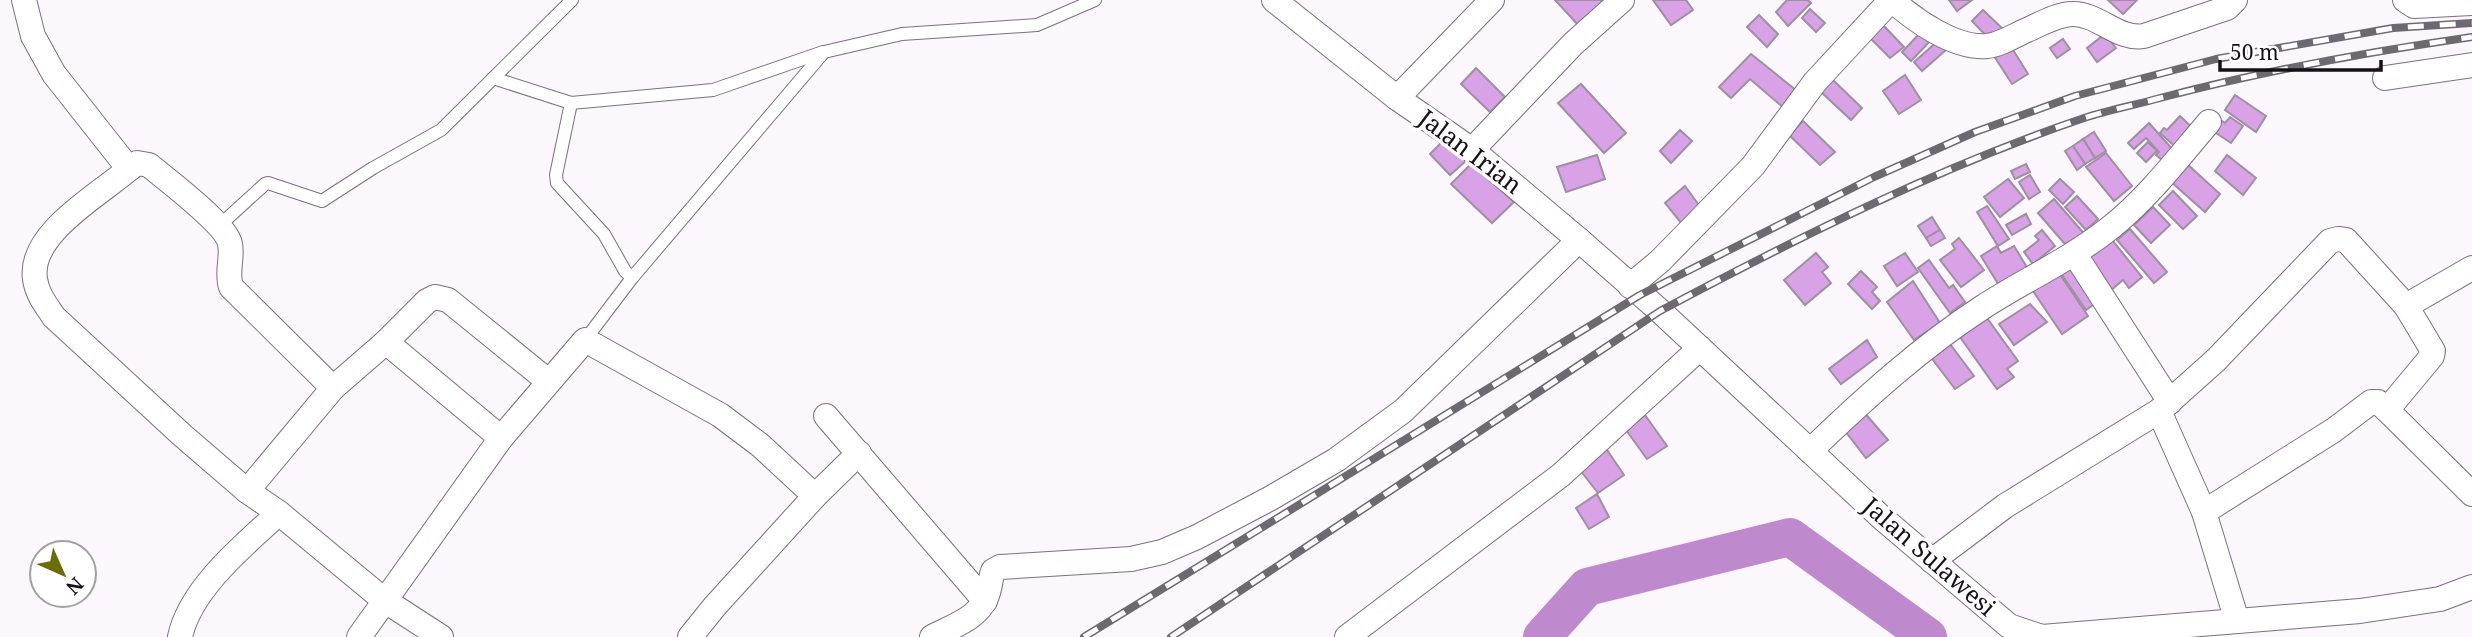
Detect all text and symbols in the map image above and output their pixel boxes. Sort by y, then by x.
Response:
scale bar [2220,28,2381,72]
text: 50 m [2230,38,2279,66]
street label: Jalan Irian [1412,100,1529,201]
street label: Jalan Sulawesi [1856,488,2004,623]
north arrow [28,539,98,609]
text: N [61,572,90,601]

